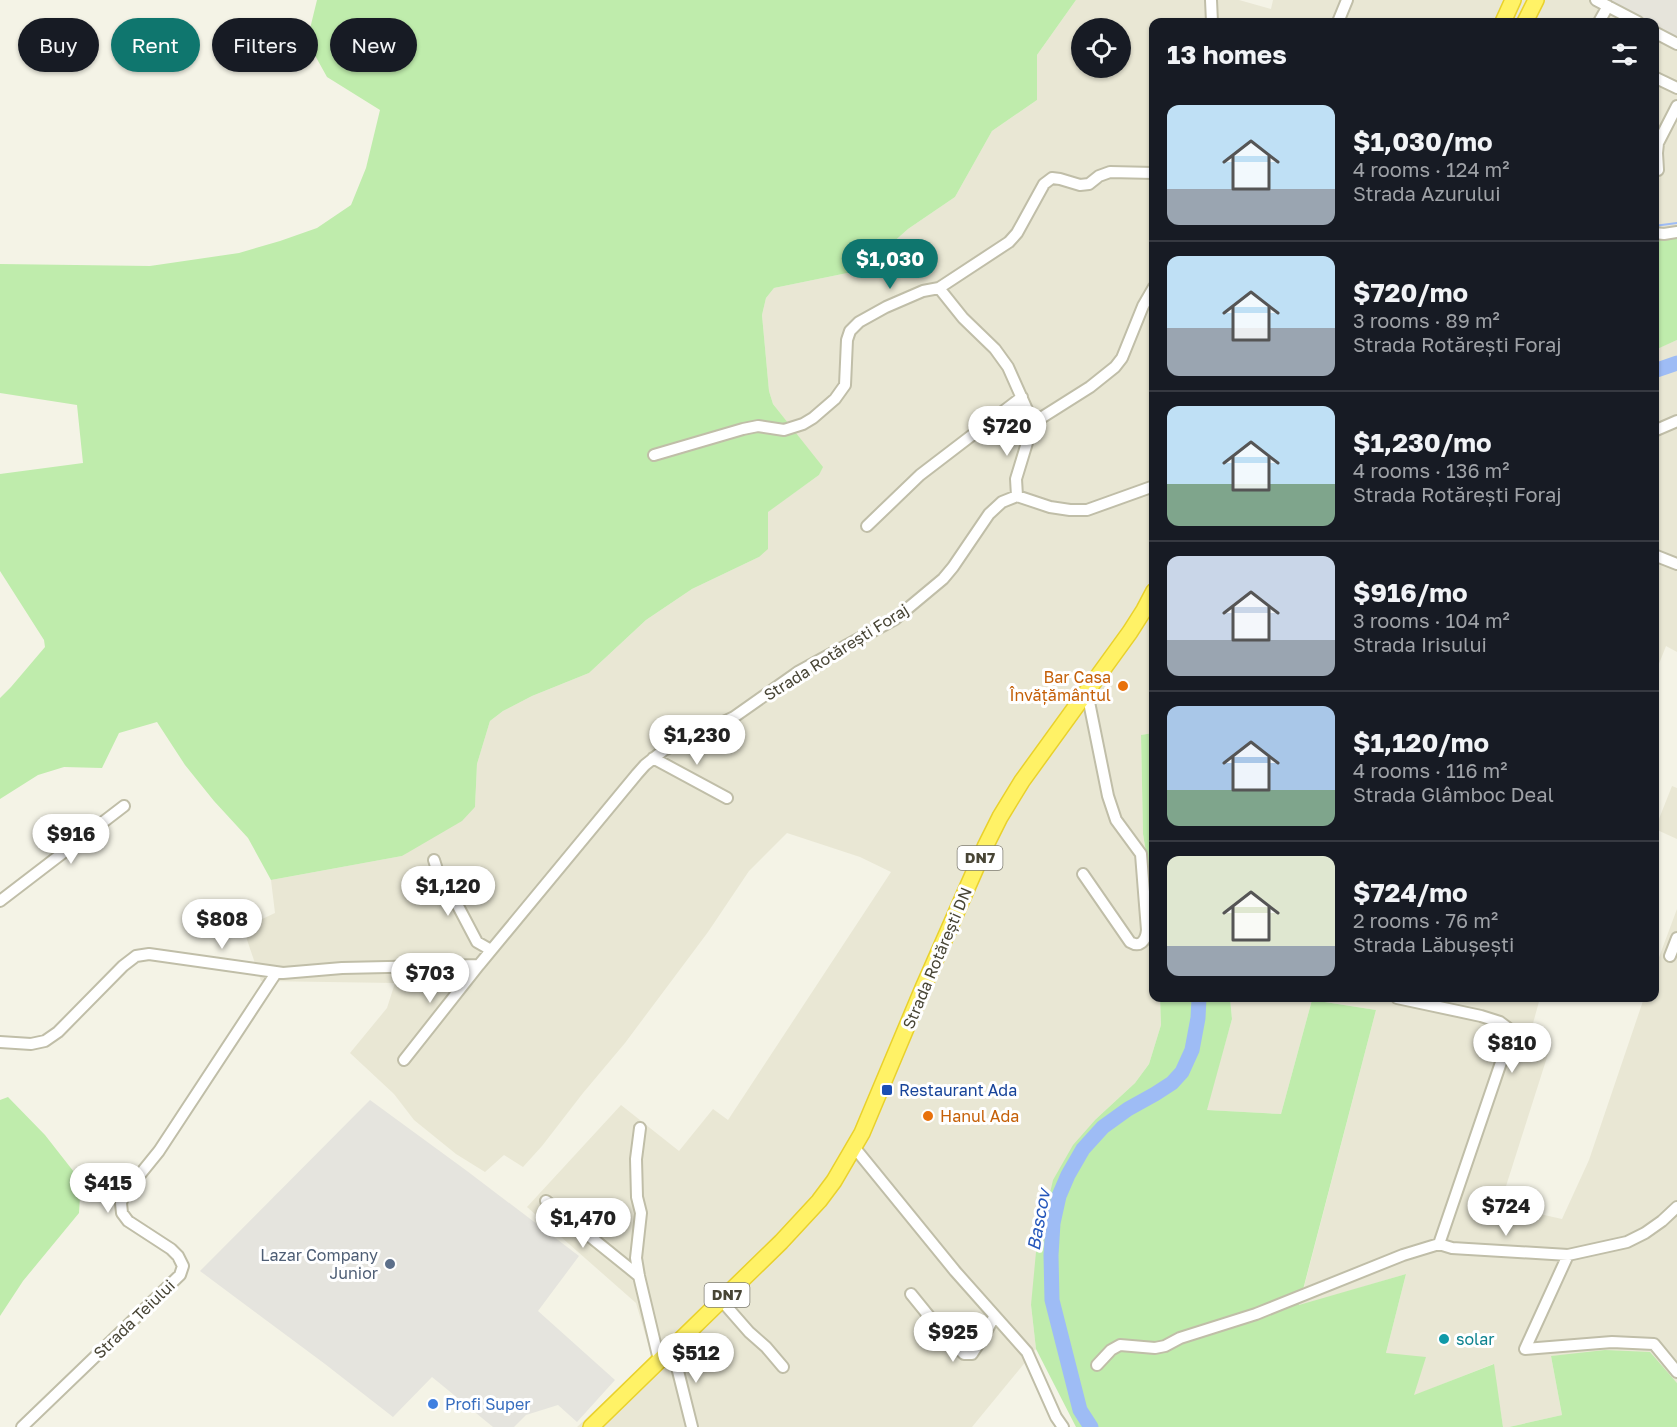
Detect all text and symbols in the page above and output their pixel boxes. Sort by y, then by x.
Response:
chip: Buy [18,18,99,72]
chip: Rent [111,18,200,72]
chip: Filters [212,18,318,72]
chip: New [330,18,417,72]
map controls [1071,18,1131,78]
button: locate [1071,18,1131,78]
icon: filters [1608,38,1641,71]
text: 13 homes [1167,39,1287,70]
text: $1,030/mo [1353,126,1493,157]
icon: home [1215,129,1287,201]
text: 4 rooms · 124 m² [1353,157,1510,181]
text: Strada Azurului [1353,181,1501,205]
pin: $1,030 [841,239,939,290]
text: $1,030 [856,246,924,270]
text: $720/mo [1353,277,1468,308]
icon: home [1215,280,1287,352]
text: 3 rooms · 89 m² [1353,308,1500,332]
text: Strada Rotărești Foraj [1353,332,1562,356]
pin: $720 [971,406,1043,457]
text: $720 [982,413,1032,437]
text: $1,230/mo [1353,427,1492,458]
icon: home [1215,430,1287,502]
text: 4 rooms · 136 m² [1353,458,1510,482]
text: Strada Rotărești Foraj [1353,482,1562,506]
text: $916/mo [1353,577,1468,608]
icon: home [1215,580,1287,652]
street label: Strada Rotărești Foraj [760,599,912,705]
text: 3 rooms · 104 m² [1353,608,1510,632]
text: Strada Irisului [1353,632,1487,656]
place label: Bar Casa Învățământul [1008,667,1111,705]
marker: Bar Casa Învățământul [1116,679,1130,693]
pin: $1,230 [648,715,746,766]
text: $1,230 [663,722,731,746]
text: $1,120/mo [1353,727,1489,758]
icon: home [1215,730,1287,802]
text: 4 rooms · 116 m² [1353,758,1508,782]
text: Strada Glâmboc Deal [1353,782,1554,806]
pin: $916 [35,814,107,865]
text: $916 [46,821,96,845]
road number: DN7 [958,846,1002,870]
pin: $1,120 [399,866,497,917]
text: $1,120 [415,873,481,897]
text: $724/mo [1353,877,1468,908]
icon: home [1215,880,1287,952]
street label: Strada Rotărești DN [898,884,976,1032]
pin: $808 [186,899,258,950]
text: $808 [196,906,248,930]
text: 2 rooms · 76 m² [1353,908,1498,932]
text: Strada Lăbușești [1353,932,1514,956]
pin: $703 [394,953,466,1004]
text: $703 [405,960,455,984]
pin: $810 [1476,1023,1548,1074]
text: $810 [1487,1030,1537,1054]
place label: Restaurant Ada [899,1080,1017,1100]
marker: Restaurant Ada [880,1083,894,1097]
place label: Hanul Ada [940,1106,1019,1126]
marker: Hanul Ada [921,1109,935,1123]
pin: $415 [72,1163,144,1214]
text: $415 [84,1170,132,1194]
water label: Bascov [1022,1184,1055,1252]
pin: $724 [1470,1186,1542,1237]
text: $724 [1482,1193,1531,1217]
pin: $1,470 [534,1198,632,1249]
text: $1,470 [550,1205,616,1229]
place label: Lazar Company Junior [260,1245,378,1283]
marker: Lazar Company Junior [383,1257,397,1271]
street label: Strada Teiului [89,1275,179,1363]
road number: DN7 [704,1283,750,1307]
pin: $925 [917,1312,989,1363]
text: $925 [928,1319,978,1343]
place label: solar [1456,1329,1494,1349]
marker: solar [1437,1332,1451,1346]
pin: $512 [660,1333,732,1384]
text: $512 [672,1340,720,1364]
place label: Profi Super [445,1394,530,1414]
marker: Profi Super [426,1397,440,1411]

